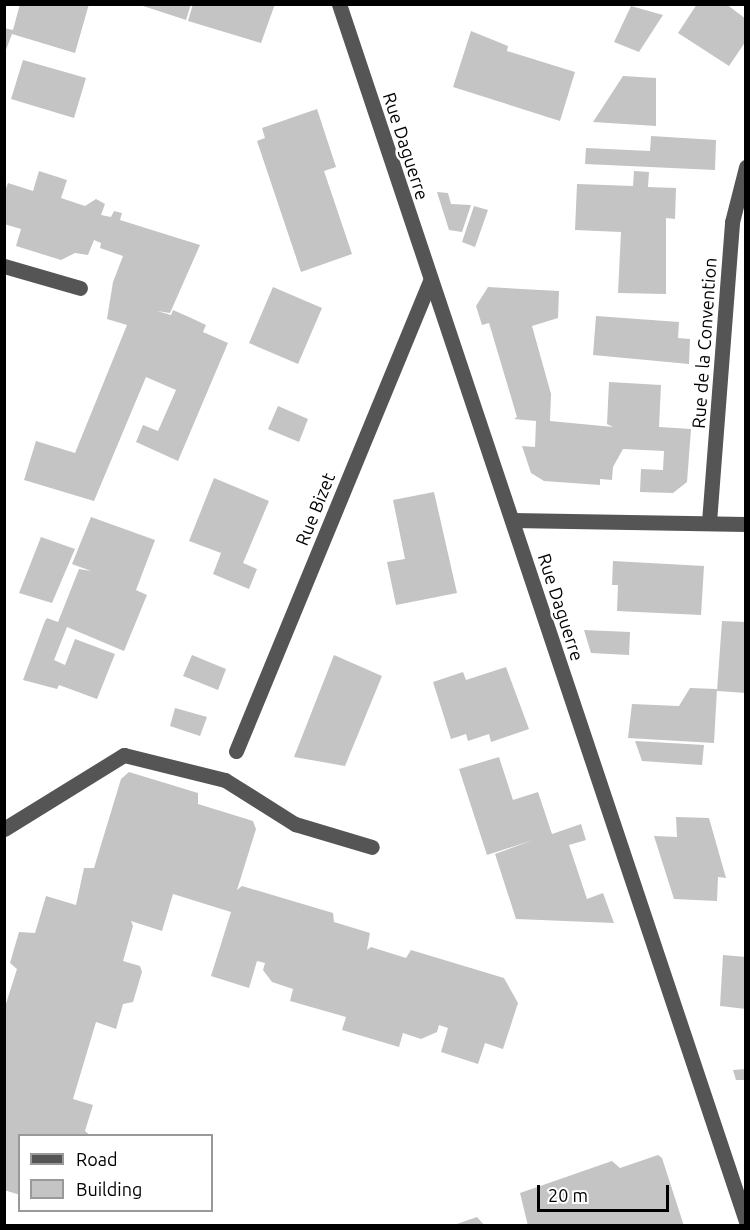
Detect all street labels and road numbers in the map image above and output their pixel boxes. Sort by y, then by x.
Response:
street label: Rue Daguerre [378,90,434,202]
street label: Rue de la Convention [687,257,721,429]
street label: Rue Bizet [291,469,339,549]
street label: Rue Daguerre [533,551,589,663]

